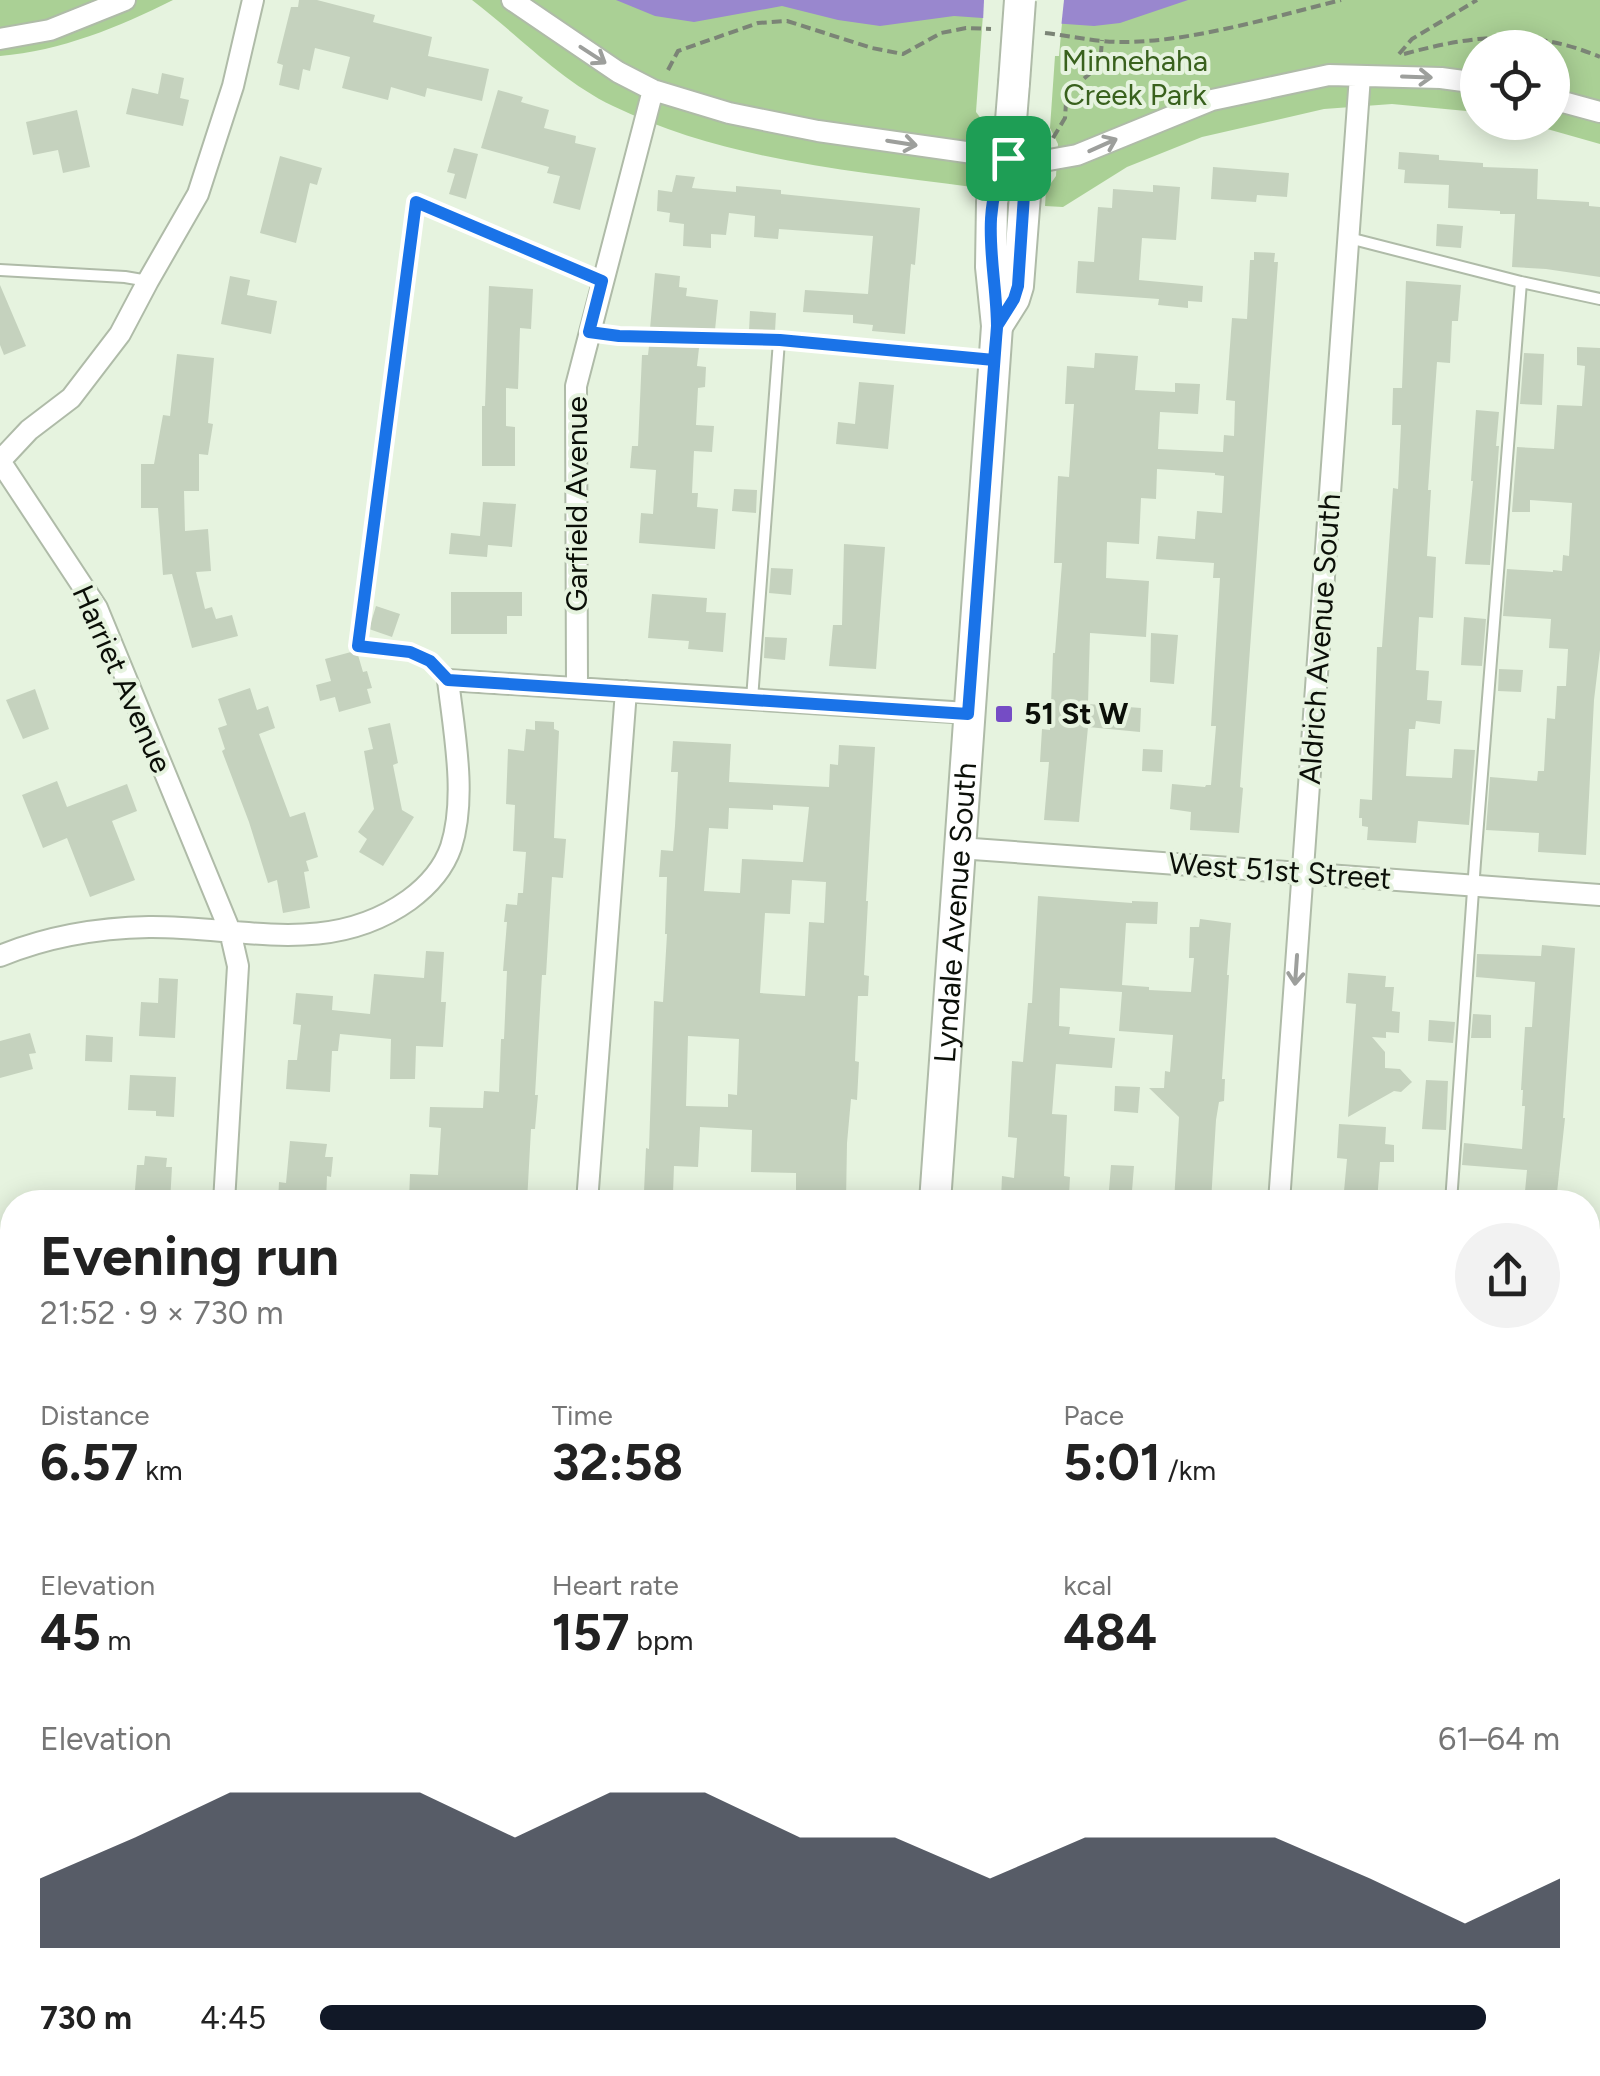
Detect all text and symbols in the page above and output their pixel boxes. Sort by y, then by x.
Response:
map controls [1460,30,1570,140]
button: locate [1460,30,1570,140]
park label: Minnehaha Creek Park [1062,42,1208,113]
one-way arrow [578,45,606,66]
one-way arrow [1400,68,1432,87]
pin [966,116,1051,201]
icon: arrive [981,131,1036,186]
one-way arrow [886,135,918,153]
one-way arrow [1087,135,1118,153]
street label: Garfield Avenue [558,396,595,612]
street label: Aldrich Avenue South [1291,492,1348,786]
street label: Harriet Avenue [65,579,180,778]
place label: 51 St W [1024,695,1129,732]
marker: 51 St W [993,703,1015,725]
street label: Lyndale Avenue South [926,761,984,1064]
street label: West 51st Street [1167,844,1393,897]
one-way arrow [1286,953,1305,985]
text: Evening run [40,1223,339,1289]
button: share [1455,1223,1560,1328]
text: 21:52 · 9 × 730 m [40,1294,284,1332]
text: Distance [40,1398,150,1432]
text: Time [552,1398,613,1432]
text: Pace [1063,1398,1124,1432]
text: 6.57 [40,1432,138,1493]
text: 32:58 [552,1432,683,1493]
text: 5:01 [1063,1432,1161,1493]
text: km [138,1453,183,1487]
text: /km [1161,1453,1216,1487]
text: Elevation [40,1568,155,1602]
text: Heart rate [552,1568,679,1602]
text: kcal [1063,1568,1112,1602]
text: 45 [40,1602,101,1663]
text: 157 [552,1602,630,1663]
text: 484 [1063,1602,1157,1663]
text: m [101,1623,131,1657]
text: bpm [630,1623,693,1657]
text: Elevation [40,1720,172,1758]
text: 61–64 m [1438,1720,1560,1758]
text: 730 m [40,1999,132,2037]
text: 4:45 [200,1999,266,2037]

